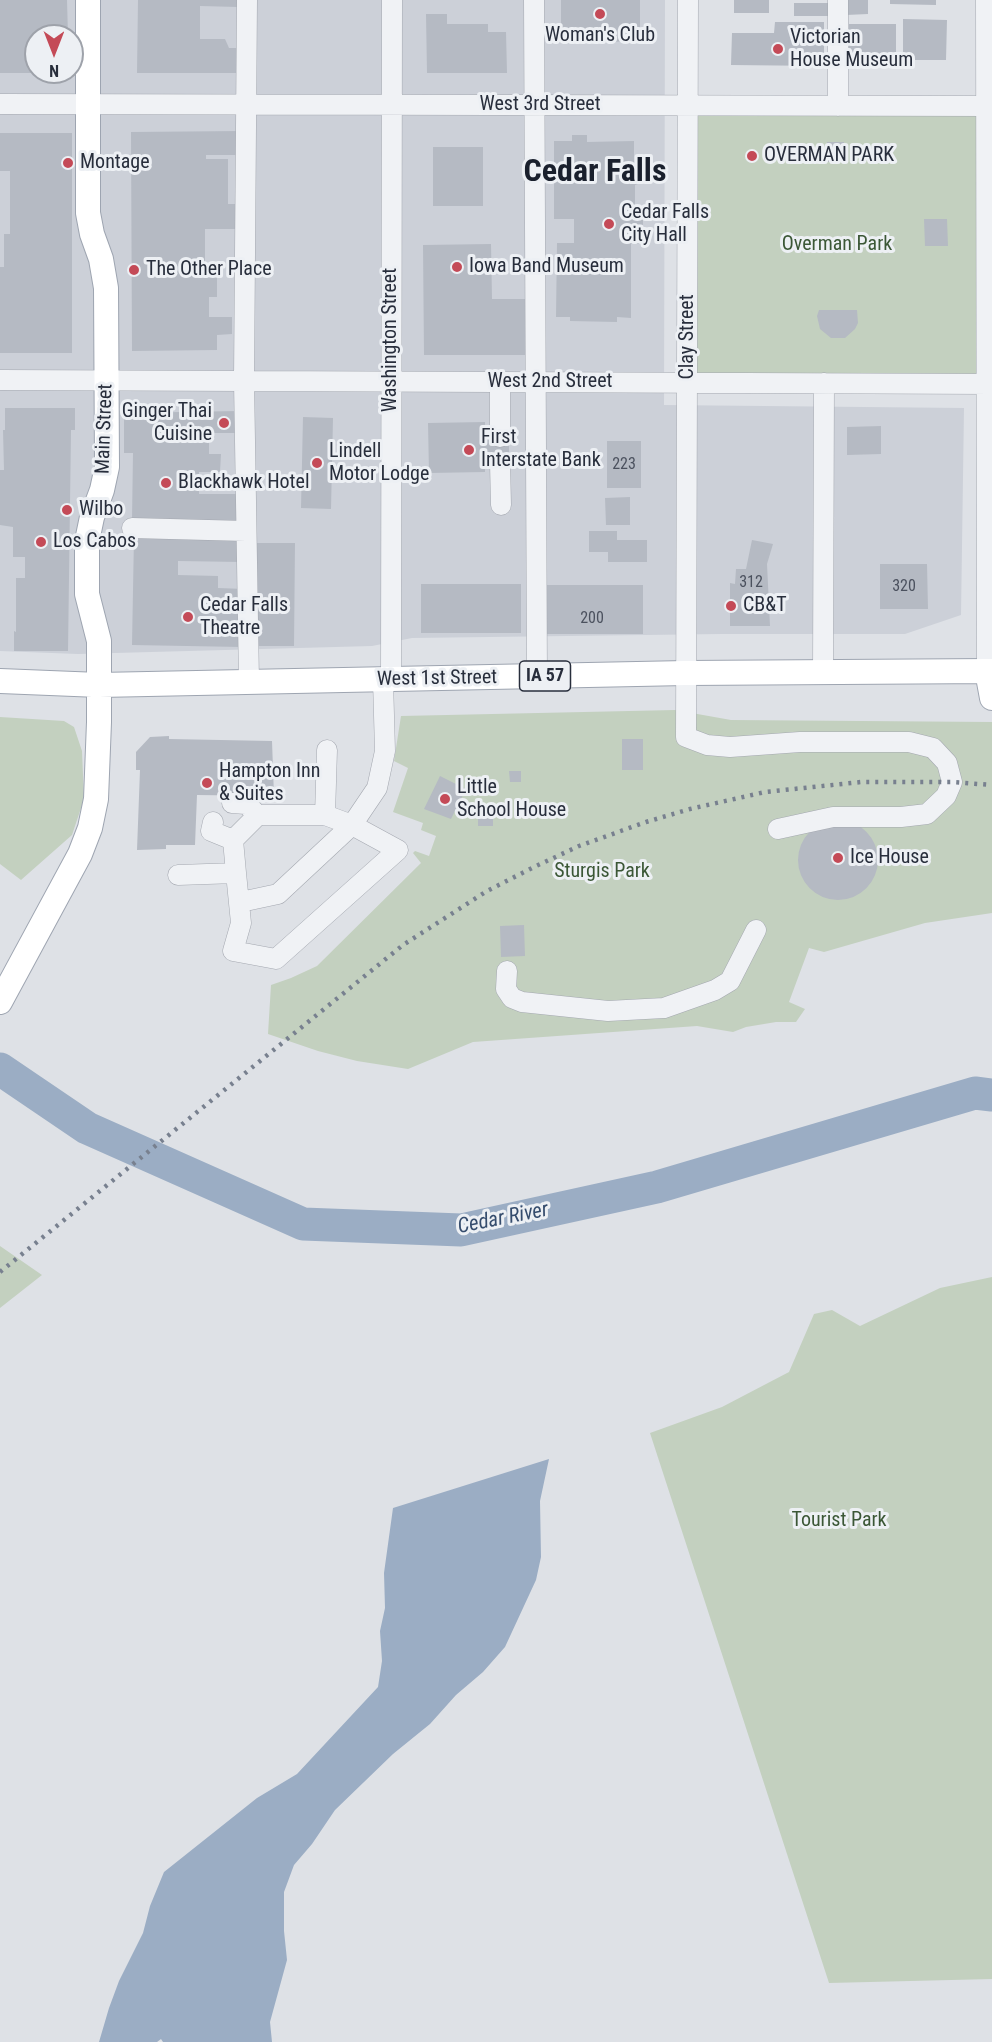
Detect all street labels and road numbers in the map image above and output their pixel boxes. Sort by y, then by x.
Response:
street label: West 3rd Street [479,93,601,117]
street label: Washington Street [379,268,403,412]
street label: Clay Street [676,294,700,380]
street label: West 2nd Street [488,370,612,394]
street label: Main Street [91,383,119,475]
road number: IA 57 [520,661,570,691]
street label: West 1st Street [377,666,497,692]

